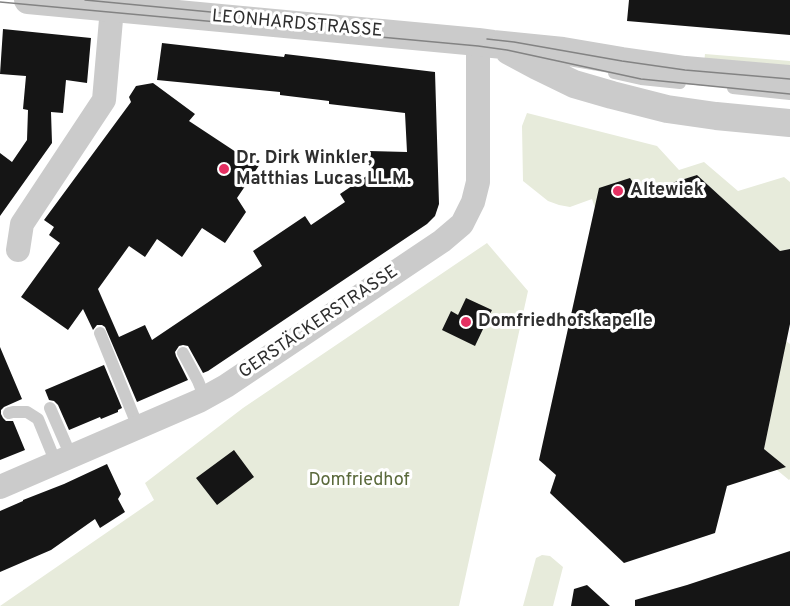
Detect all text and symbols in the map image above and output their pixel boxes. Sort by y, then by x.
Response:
street label: LEONHARDSTRASSE [211,7,383,43]
place label: Dr. Dirk Winkler, Matthias Lucas LL.M. [236,148,411,190]
marker: Dr. Dirk Winkler, Matthias Lucas LL.M. [217,162,231,176]
place label: Altewiek [630,180,704,202]
marker: Altewiek [611,184,625,198]
street label: GERSTÄCKERSTRASSE [235,262,403,384]
place label: Domfriedhofskapelle [478,311,653,333]
marker: Domfriedhofskapelle [459,315,473,329]
park label: Domfriedhof [308,470,410,492]

